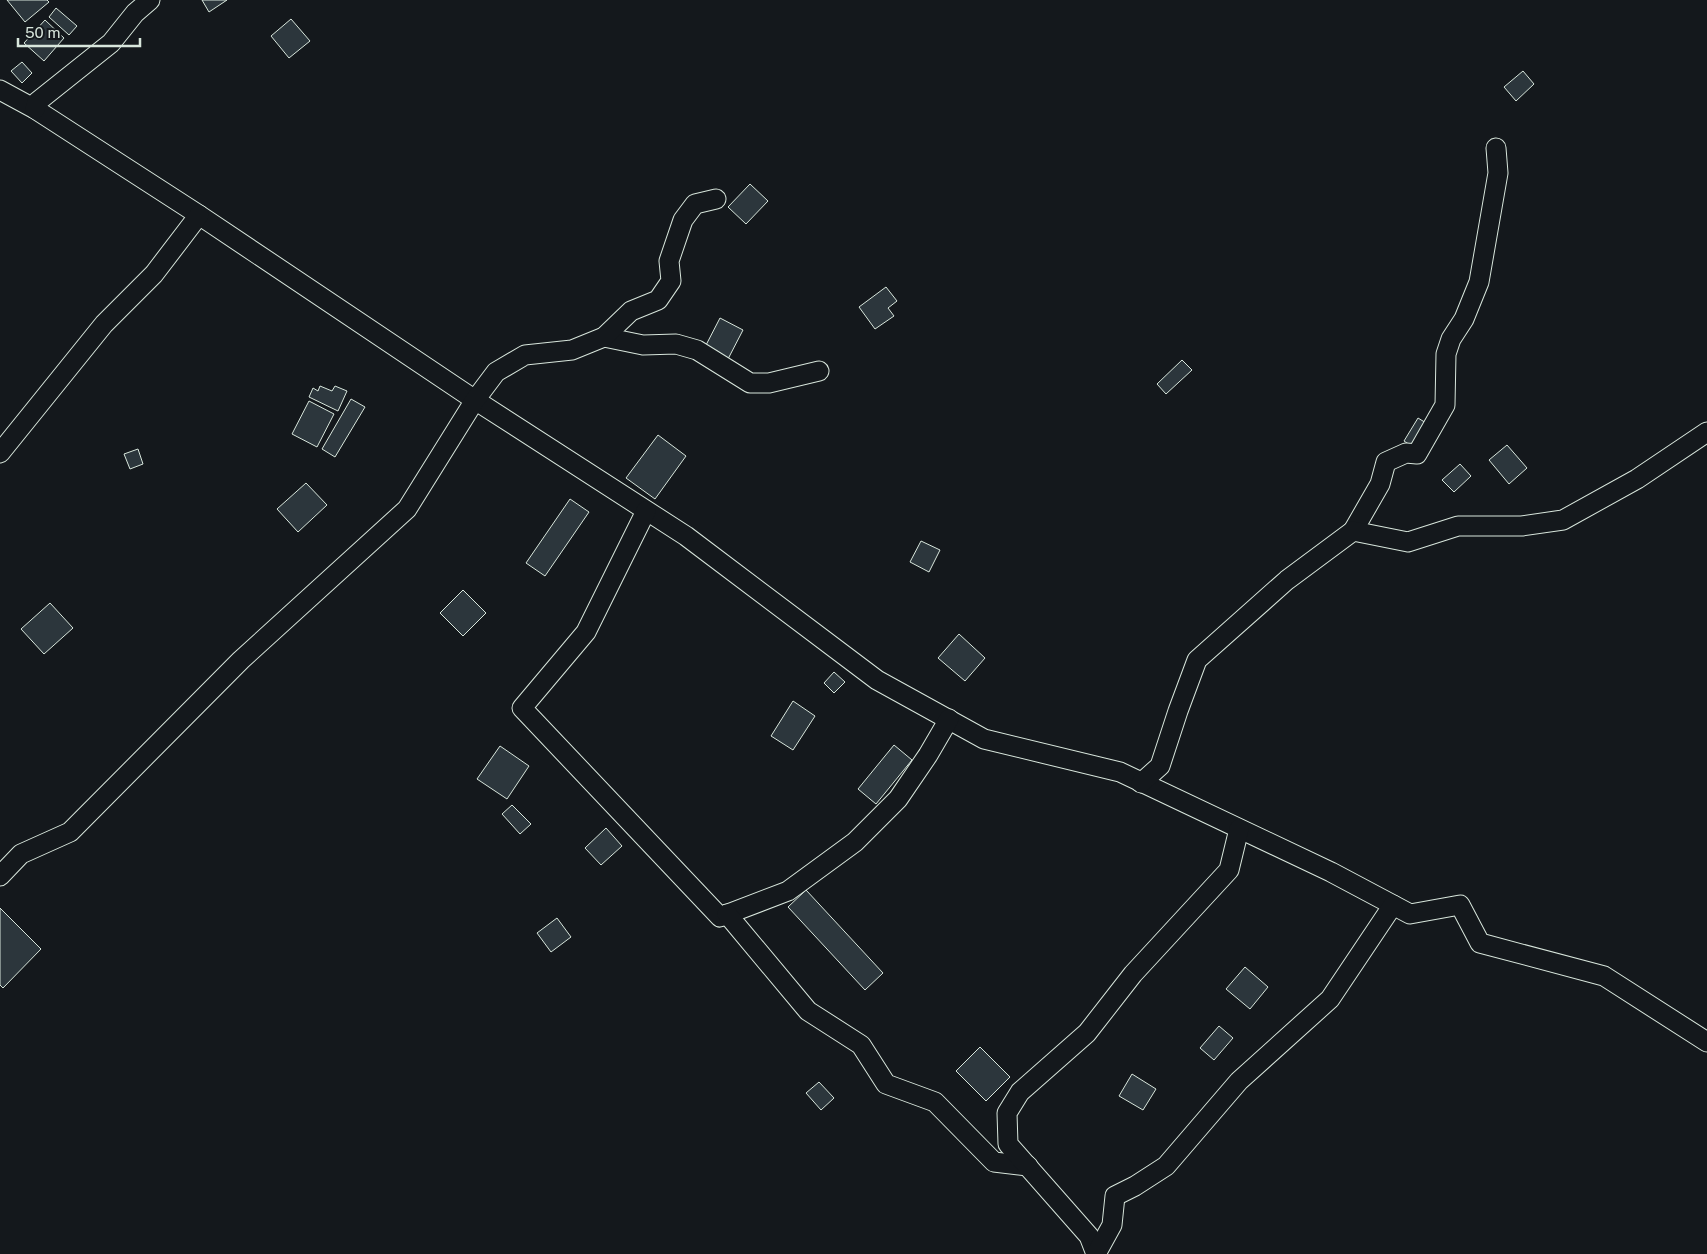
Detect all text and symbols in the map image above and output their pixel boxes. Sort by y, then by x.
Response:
scale bar [18,15,140,47]
text: 50 m [25,24,60,41]

